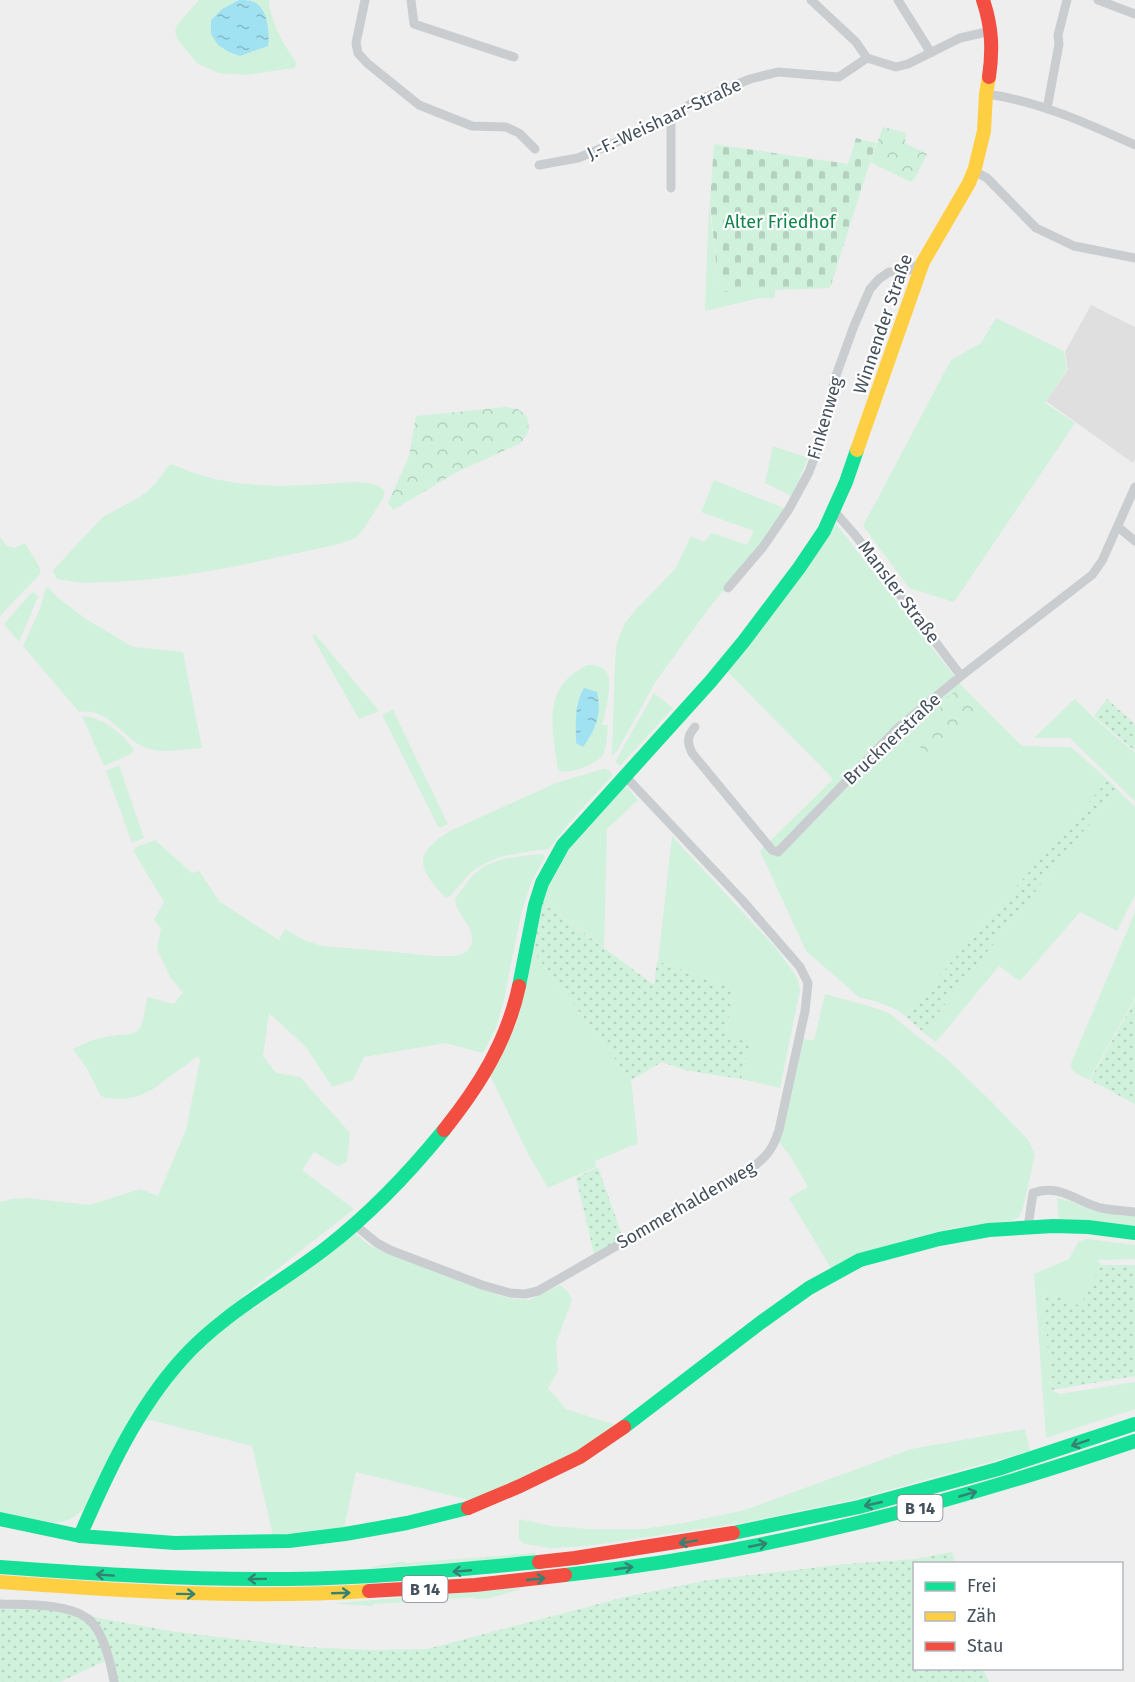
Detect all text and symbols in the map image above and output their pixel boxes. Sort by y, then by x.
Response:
street label: J.-F.-Weishaar-Straße [583,74,745,164]
park label: Alter Friedhof [724,211,838,233]
street label: Winnender Straße [849,251,917,397]
street label: Finkenweg [803,373,848,462]
street label: Mansler Straße [853,537,945,647]
street label: Brucknerstraße [839,688,945,790]
street label: Sommerhaldenweg [613,1156,760,1254]
one-way arrow [1071,1439,1090,1450]
one-way arrow [958,1488,977,1499]
road number: B 14 [898,1495,942,1521]
one-way arrow [863,1499,883,1510]
one-way arrow [678,1537,698,1548]
one-way arrow [748,1539,768,1550]
legend [913,1562,1123,1670]
one-way arrow [614,1563,634,1574]
one-way arrow [453,1565,473,1576]
one-way arrow [96,1569,116,1580]
one-way arrow [247,1573,267,1585]
one-way arrow [525,1573,545,1584]
text: Frei [967,1575,997,1597]
road number: B 14 [402,1576,448,1602]
one-way arrow [331,1587,351,1598]
one-way arrow [175,1588,195,1600]
text: Zäh [967,1605,996,1627]
text: Stau [967,1635,1003,1657]

